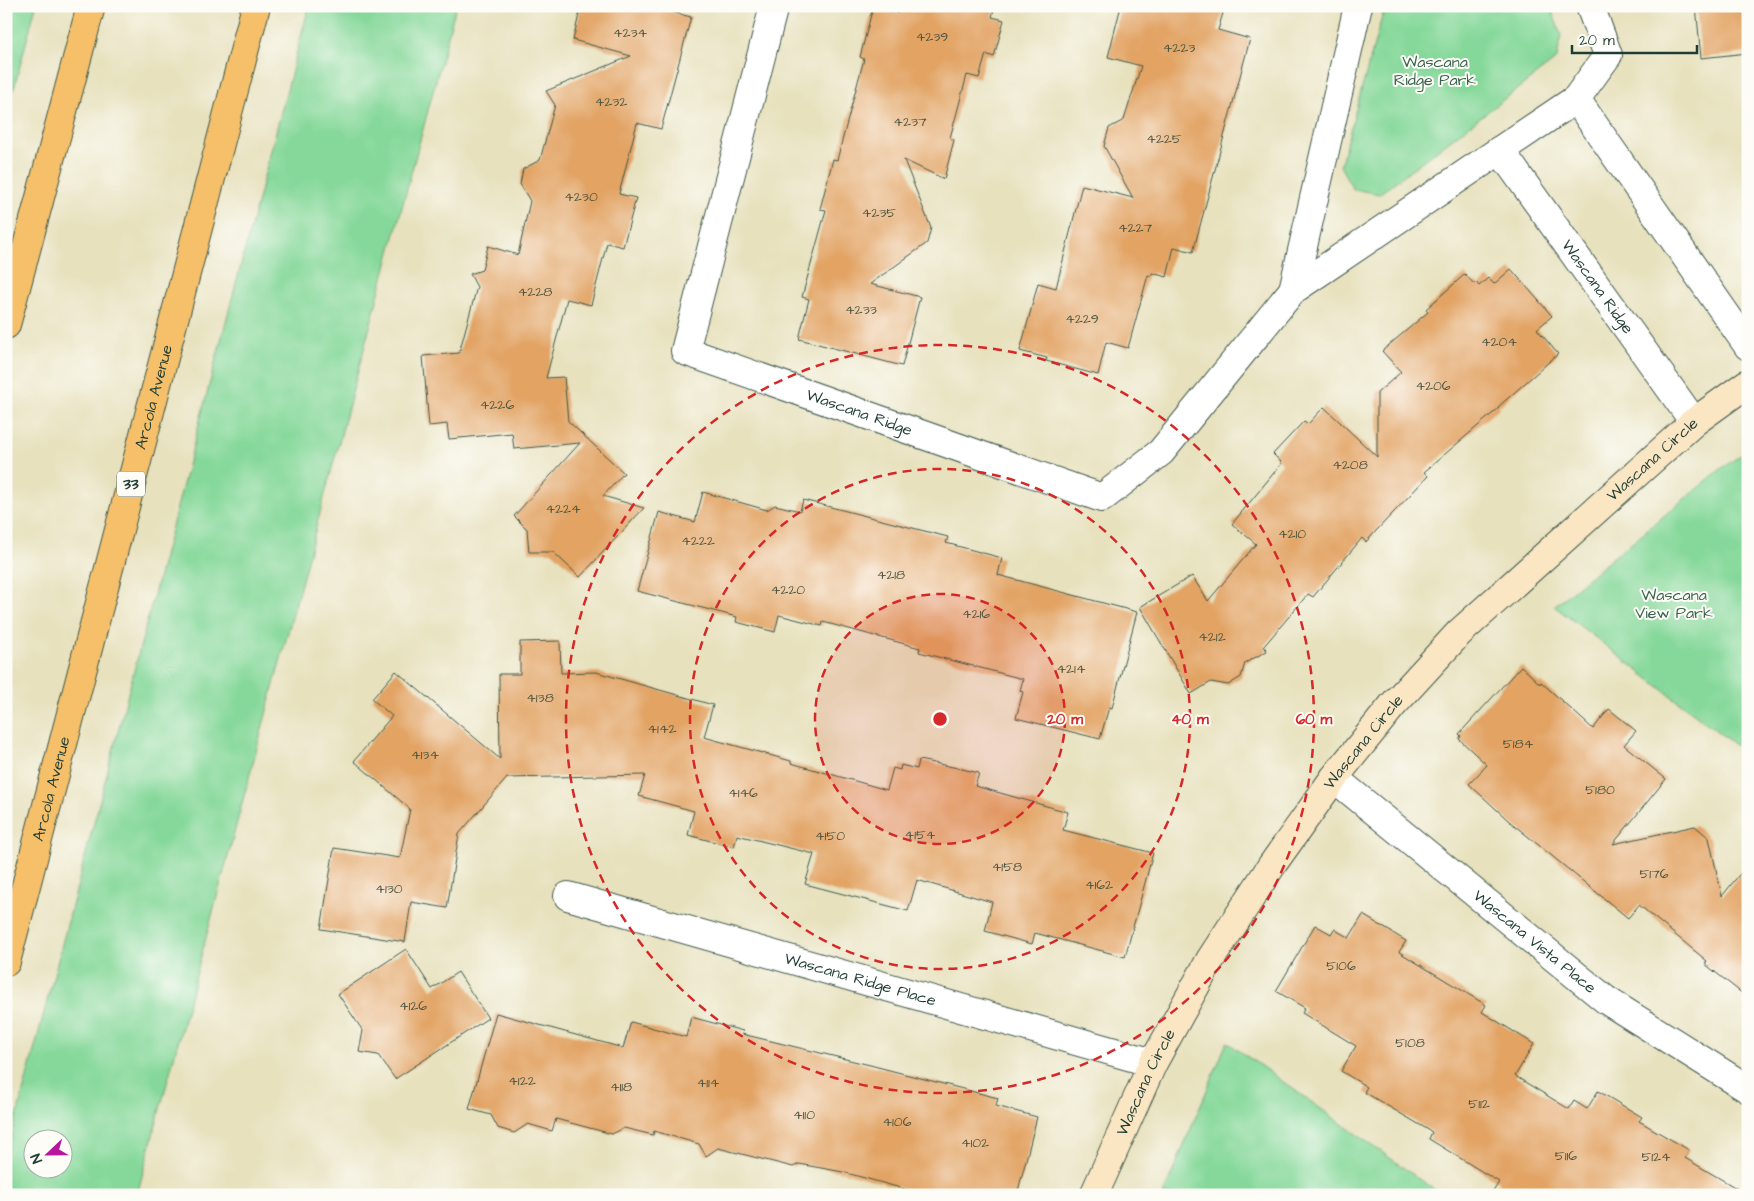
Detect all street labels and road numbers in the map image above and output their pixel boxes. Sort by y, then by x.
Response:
street label: Wascana Ridge [1556,235,1639,339]
street label: Arcola Avenue [130,342,178,452]
street label: Wascana Ridge [803,384,916,441]
street label: Wascana Circle [1602,412,1703,506]
road number: 33 [117,472,145,496]
street label: Wascana Circle [1318,690,1408,794]
street label: Arcola Avenue [27,734,76,843]
street label: Wascana Vista Place [1468,885,1601,999]
street label: Wascana Ridge Place [782,947,939,1012]
street label: Wascana Circle [1111,1025,1181,1139]

